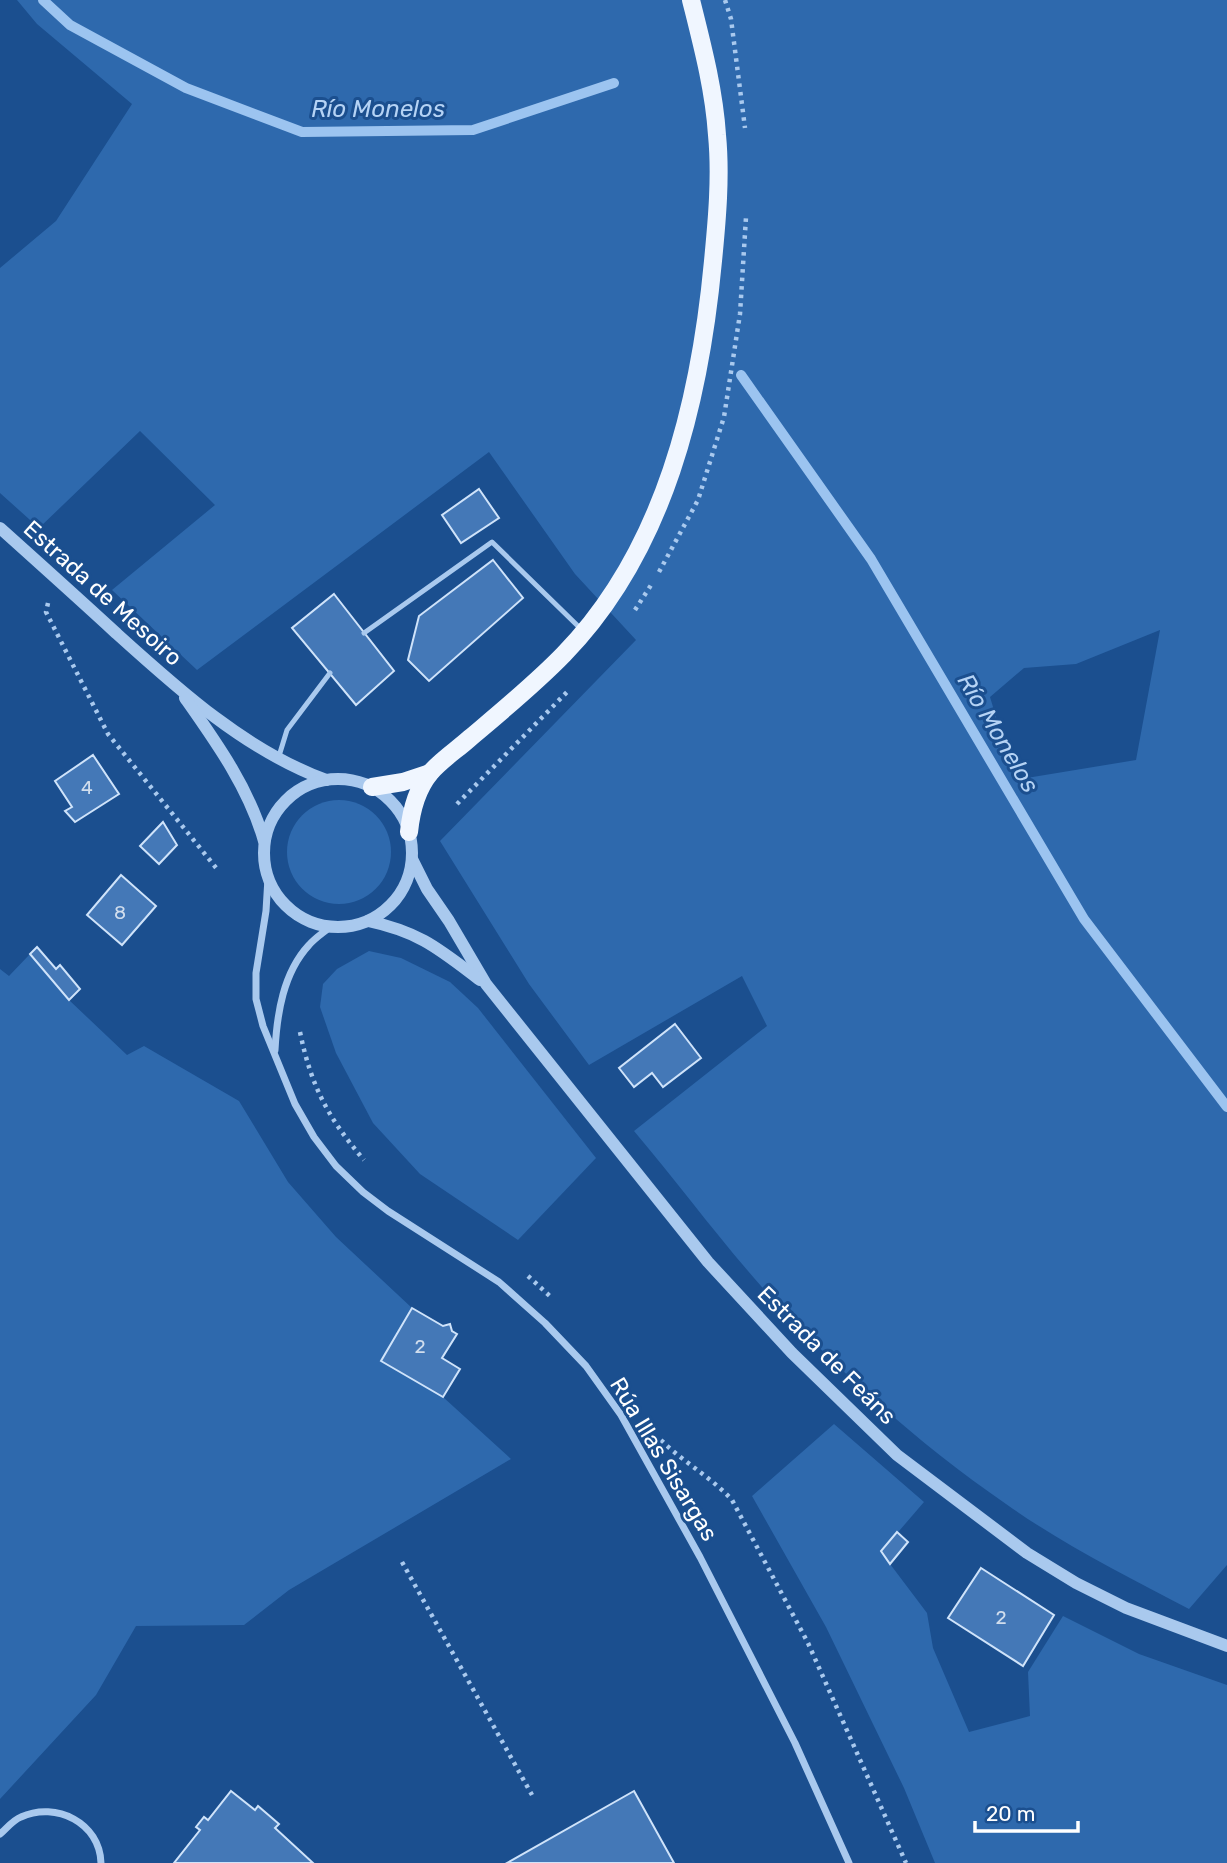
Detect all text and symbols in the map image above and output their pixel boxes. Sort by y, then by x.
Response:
water label: Río Monelos [311,95,445,123]
street label: Estrada de Mesoiro [18,515,188,671]
water label: Río Monelos [952,668,1044,798]
house number: 4 [81,776,93,799]
house number: 8 [114,901,126,924]
street label: Estrada de Feáns [752,1280,902,1430]
house number: 2 [414,1335,426,1358]
street label: Rúa Illas Sisargas [604,1372,724,1546]
house number: 2 [995,1606,1007,1629]
scale bar [975,1790,1078,1834]
text: 20 m [986,1801,1035,1826]

